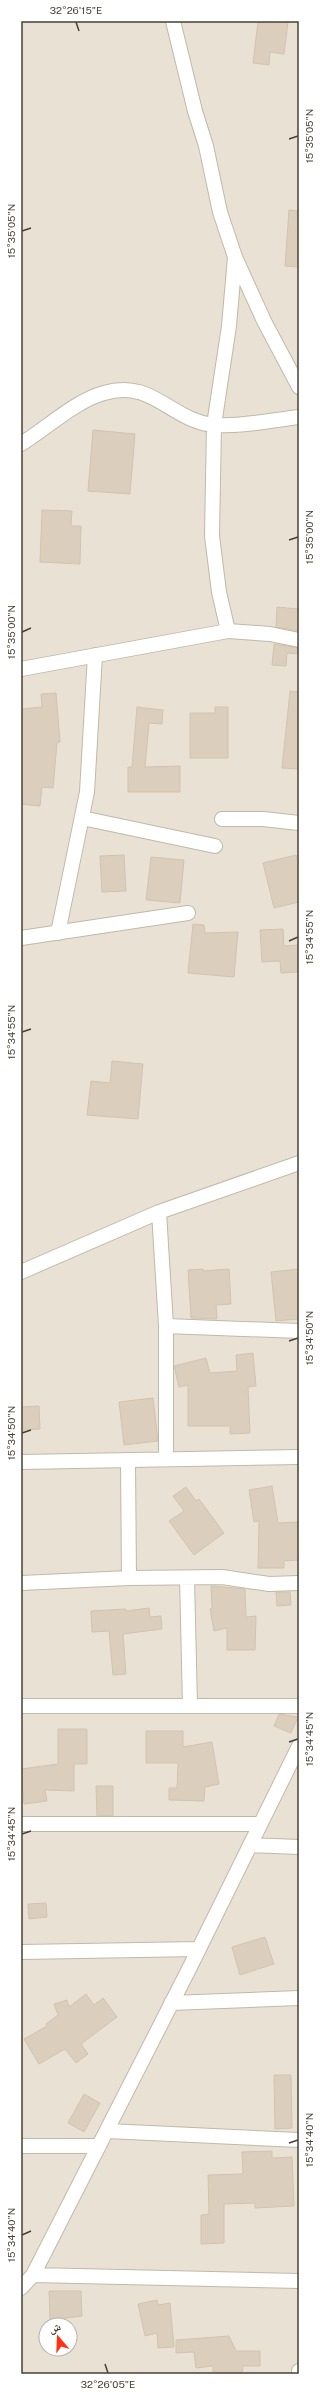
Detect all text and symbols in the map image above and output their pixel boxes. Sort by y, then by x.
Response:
text: 32°26'15"E [50,4,102,16]
text: 15°35'05"N [303,109,315,163]
text: 15°35'05"N [5,204,17,258]
text: 15°35'00"N [303,510,315,564]
text: 15°35'00"N [5,605,17,659]
text: 15°34'55"N [303,910,315,964]
text: 15°34'55"N [5,1005,17,1059]
text: 15°34'50"N [303,1311,315,1365]
text: 15°34'50"N [5,1406,17,1460]
text: 15°34'45"N [303,1712,315,1766]
text: 15°34'45"N [5,1807,17,1861]
text: 15°34'40"N [303,2113,315,2167]
text: 15°34'40"N [5,2208,17,2262]
north arrow [38,2317,78,2357]
text: ش [47,2320,63,2337]
text: 32°26'05"E [81,2378,135,2390]

